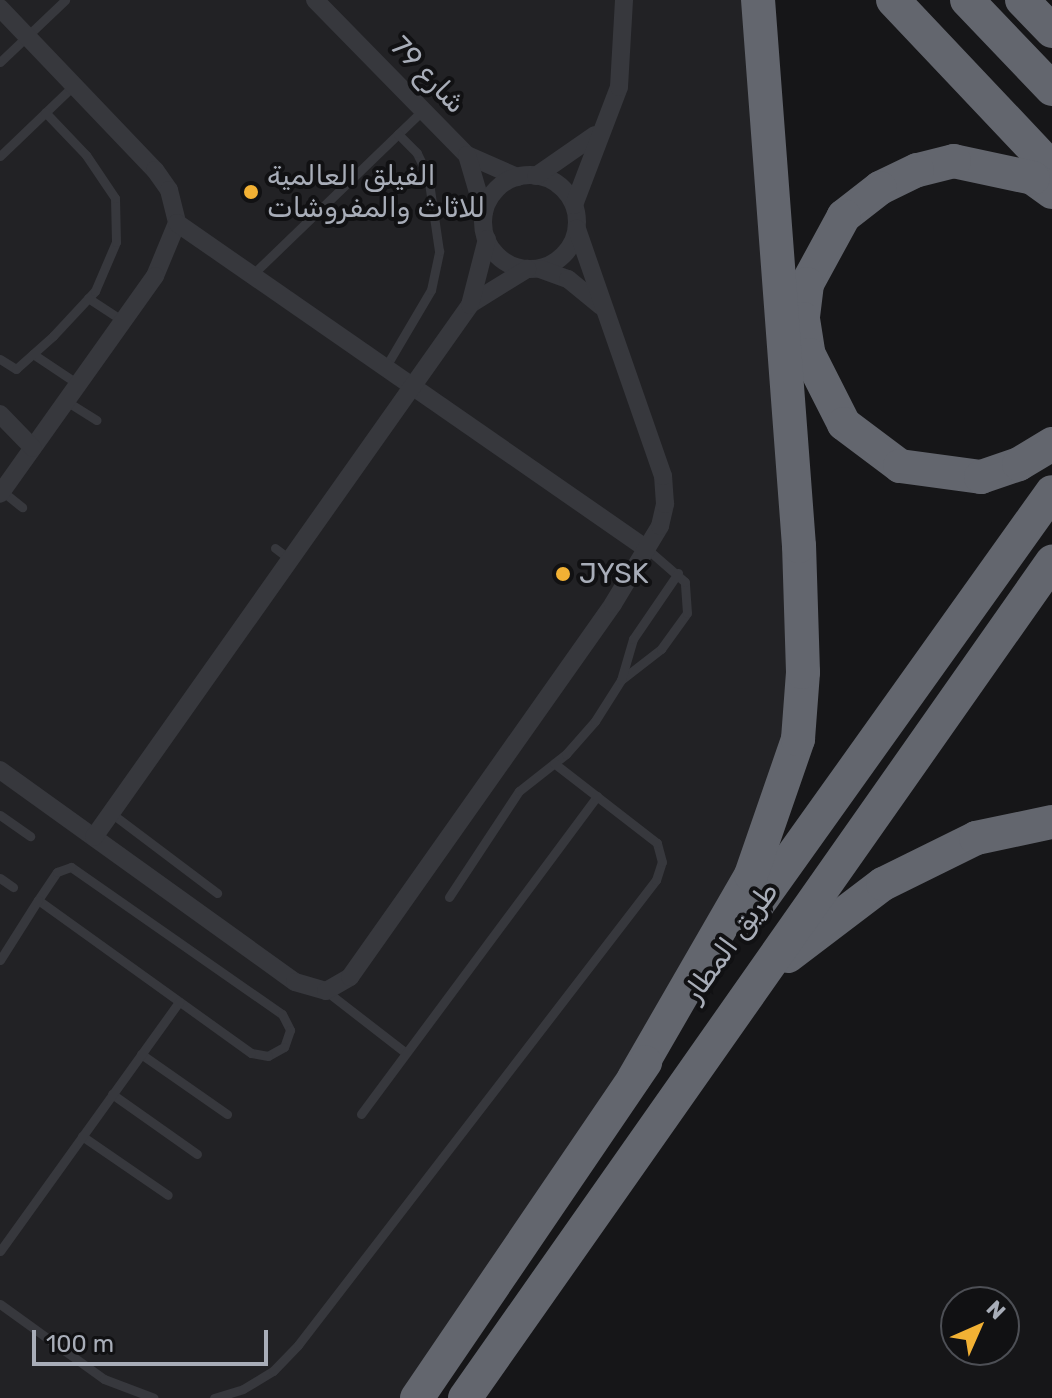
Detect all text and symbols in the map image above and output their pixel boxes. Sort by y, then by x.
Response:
street label: شارع 79 [383,30,473,120]
place label: الفيلق العالمية للاثاث والمفروشات [267,159,485,225]
marker: الفيلق العالمية للاثاث والمفروشات [242,183,260,201]
place label: JYSK [579,557,648,591]
marker: JYSK [554,565,572,583]
street label: طريق المطار [677,876,785,1008]
north arrow [940,1286,1020,1366]
text: N [981,1295,1011,1325]
scale bar [36,1314,272,1364]
text: 100 m [46,1330,114,1358]

